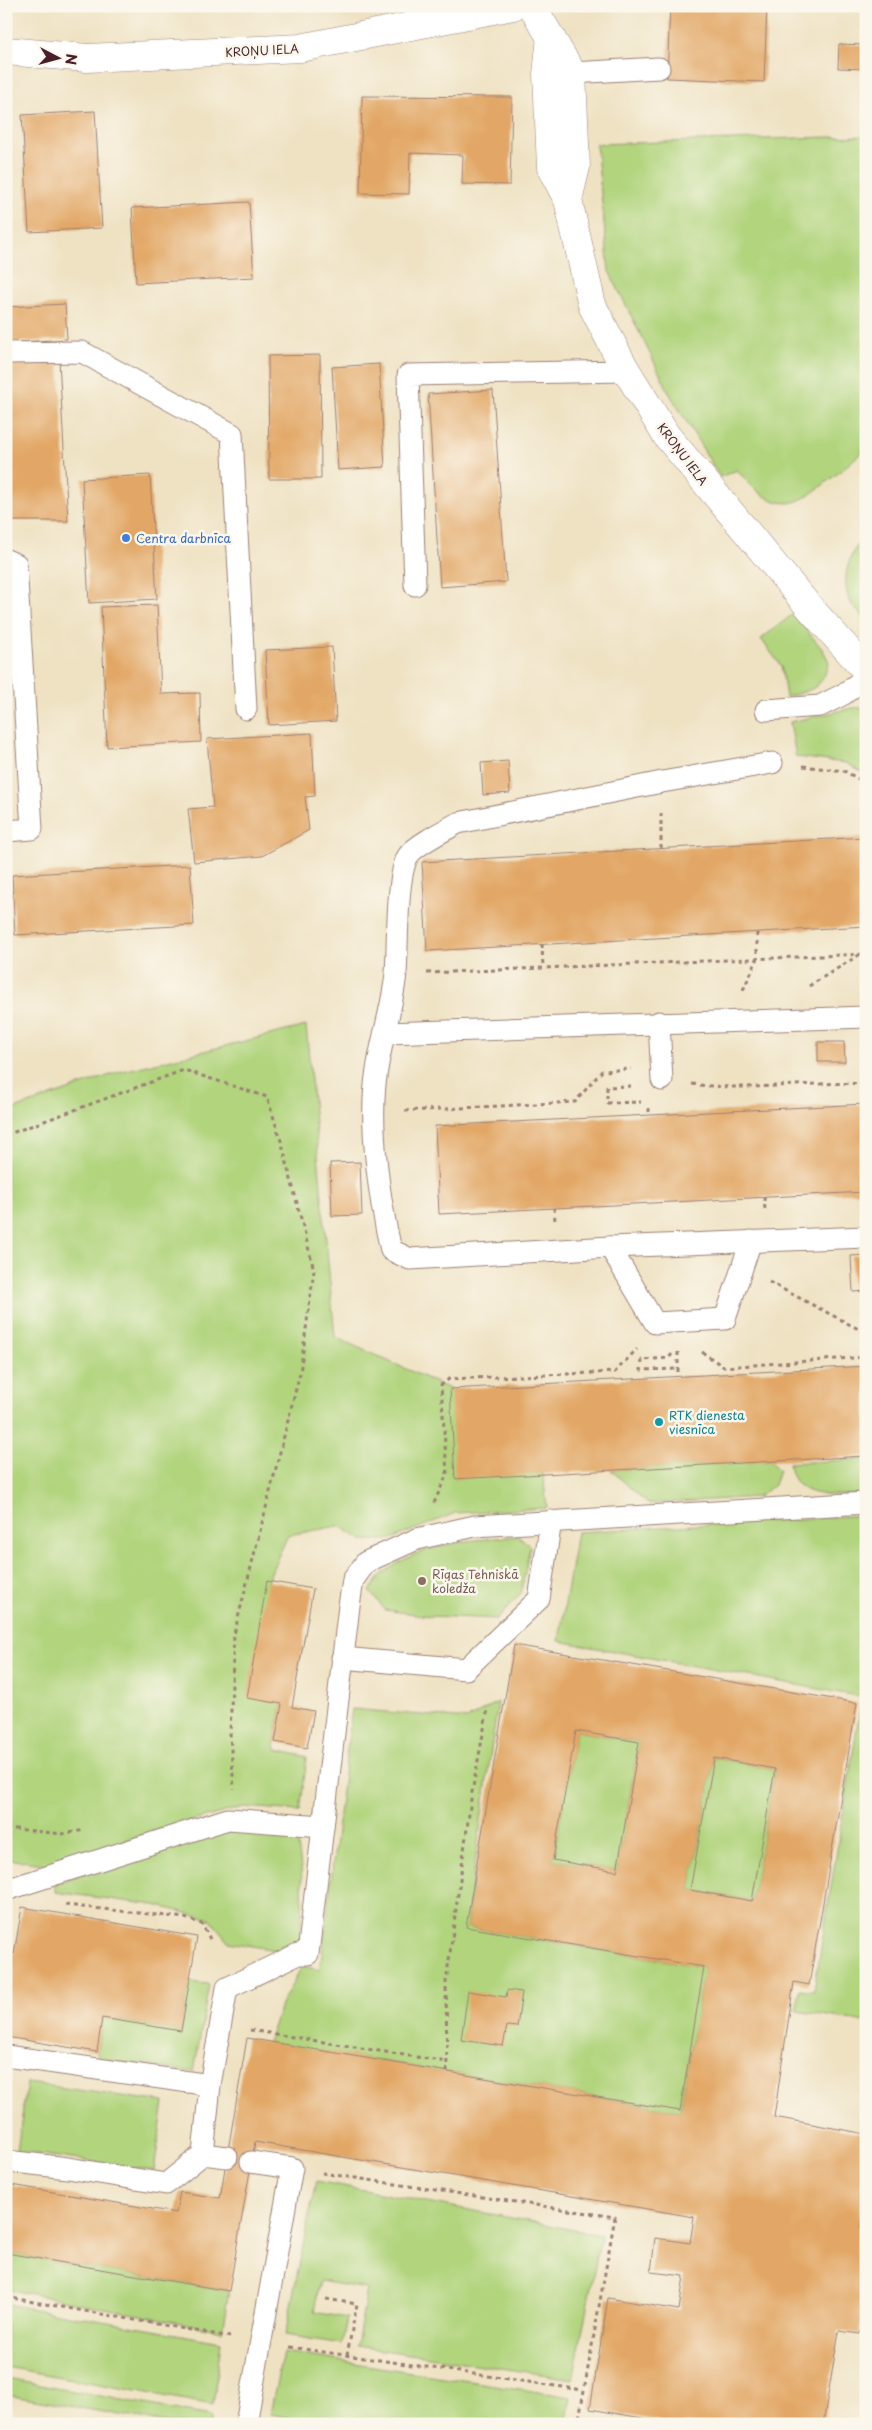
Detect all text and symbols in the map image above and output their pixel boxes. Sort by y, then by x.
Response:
north arrow [32,32,82,82]
street label: KROŅU IELA [225,39,299,61]
text: N [60,53,82,66]
street label: KROŅU IELA [654,419,712,489]
place label: Centra darbnīca [136,529,232,547]
marker: Centra darbnīca [120,532,132,544]
place label: RTK dienesta viesnīca [669,1406,745,1438]
marker: RTK dienesta viesnīca [653,1416,665,1428]
place label: Rīgas Tehniskā koledža [432,1565,519,1597]
marker: Rīgas Tehniskā koledža [416,1575,428,1587]

